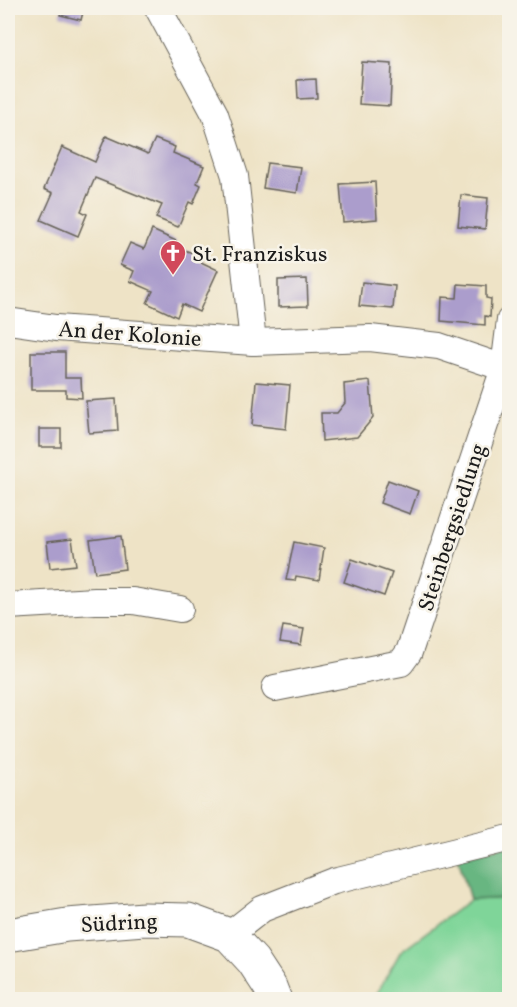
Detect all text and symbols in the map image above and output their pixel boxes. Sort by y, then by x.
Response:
church icon: St. Franziskus [158,238,188,276]
place label: St. Franziskus [192,240,327,271]
street label: An der Kolonie [57,315,202,356]
street label: Steinbergsiedlung [412,440,495,616]
street label: Südring [80,907,158,942]

